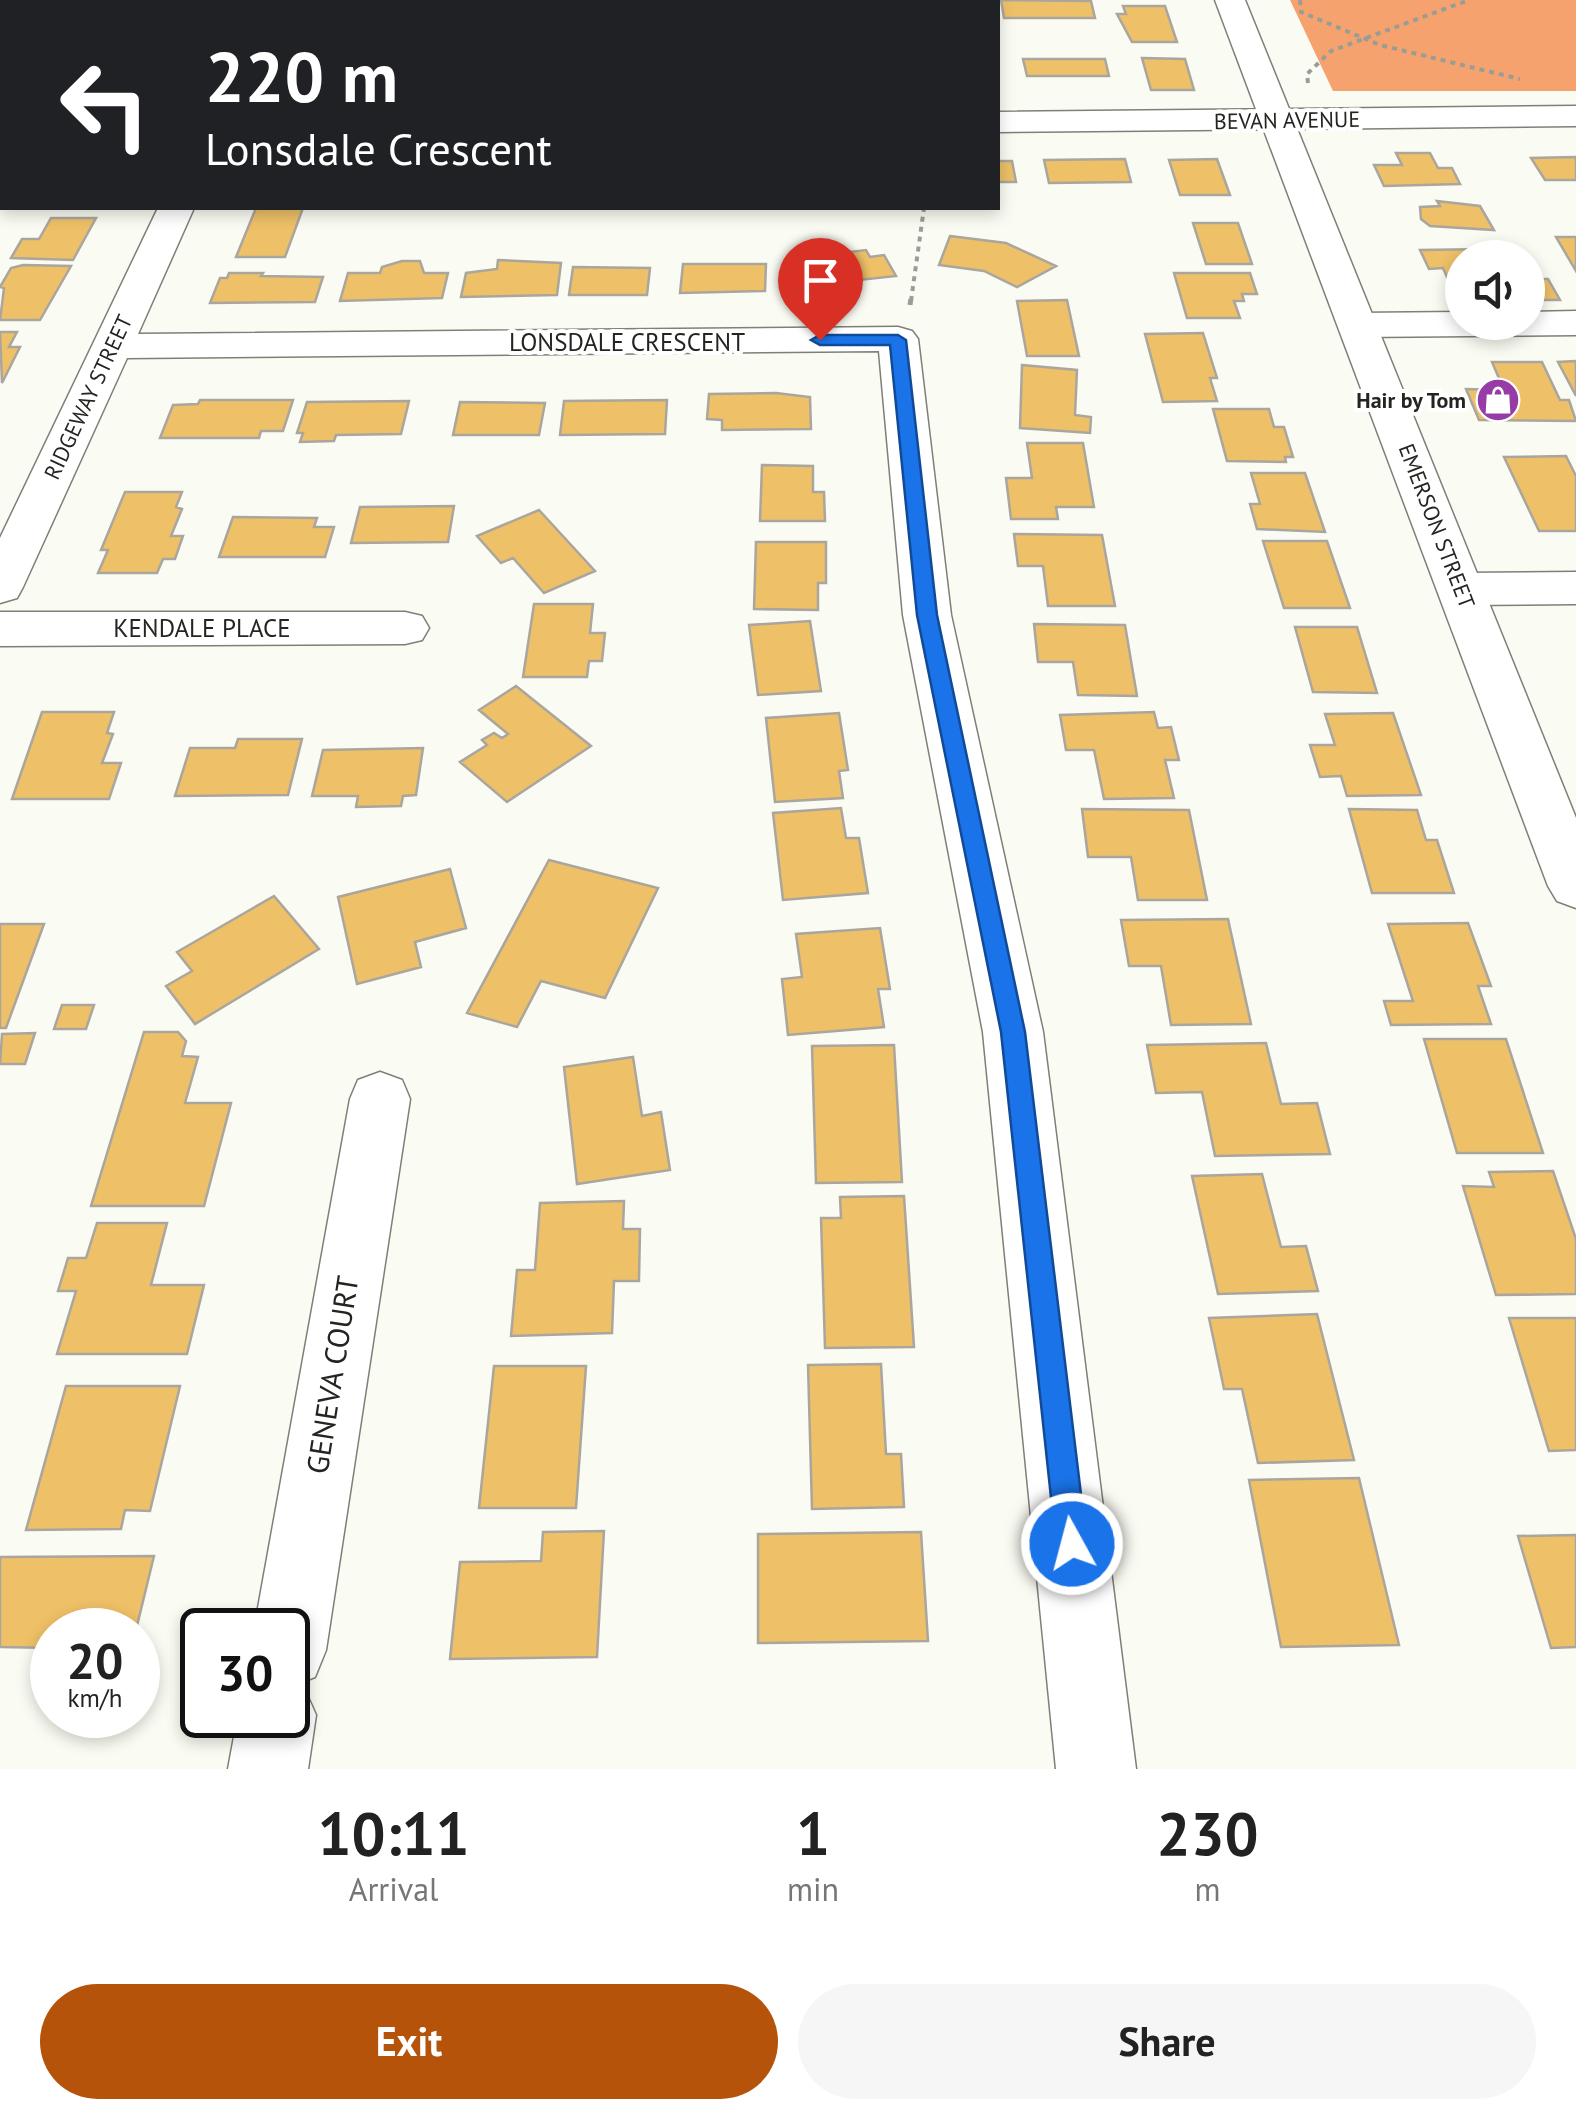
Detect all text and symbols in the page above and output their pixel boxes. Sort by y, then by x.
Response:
text: 220 m [205,31,398,121]
icon: left [40,40,170,170]
street label: BEVAN AVENUE [1214,105,1360,135]
text: Lonsdale Crescent [205,119,552,177]
pin [778,238,863,341]
map controls [1445,240,1545,340]
button: sound [1445,240,1545,340]
icon: arrive [793,253,848,308]
street label: RIDGEWAY STREET [38,310,138,484]
street label: LONSDALE CRESCENT [509,326,745,358]
shop icon: Hair by Tom [1475,377,1521,423]
place label: Hair by Tom [1356,386,1466,414]
street label: EMERSON STREET [1393,440,1481,612]
street label: KENDALE PLACE [113,612,291,644]
street label: GENEVA COURT [297,1273,366,1477]
position arrow [1020,1492,1124,1596]
speed limit sign: 30 [180,1608,310,1738]
text: 20 [67,1628,123,1693]
text: km/h [68,1682,122,1714]
text: 10:11 [317,1794,470,1872]
text: 1 [796,1794,830,1872]
text: 230 [1157,1794,1259,1872]
text: Arrival [349,1868,438,1910]
text: min [787,1868,839,1910]
text: m [1195,1868,1221,1910]
button: Exit [40,1984,778,2099]
button: Share [798,1984,1536,2099]

